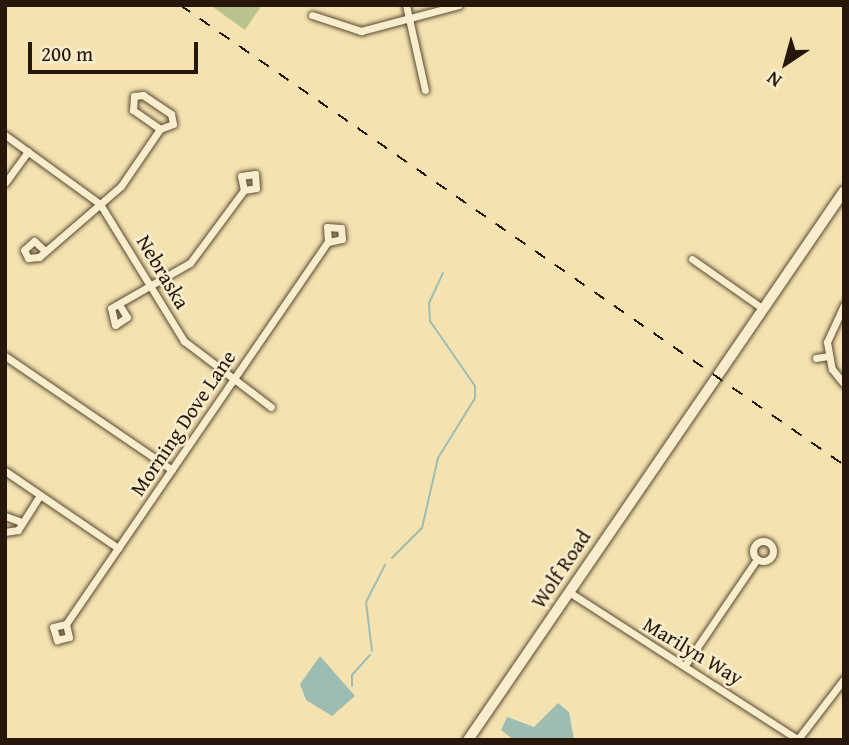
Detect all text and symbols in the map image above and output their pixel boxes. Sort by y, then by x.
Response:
scale bar [32,28,201,72]
north arrow [751,28,821,98]
text: 200 m [41,38,93,69]
text: N [760,65,787,95]
street label: Nebraska [131,230,195,314]
street label: Morning Dove Lane [125,345,241,501]
street label: Wolf Road [526,525,596,613]
street label: Marilyn Way [639,611,747,691]

